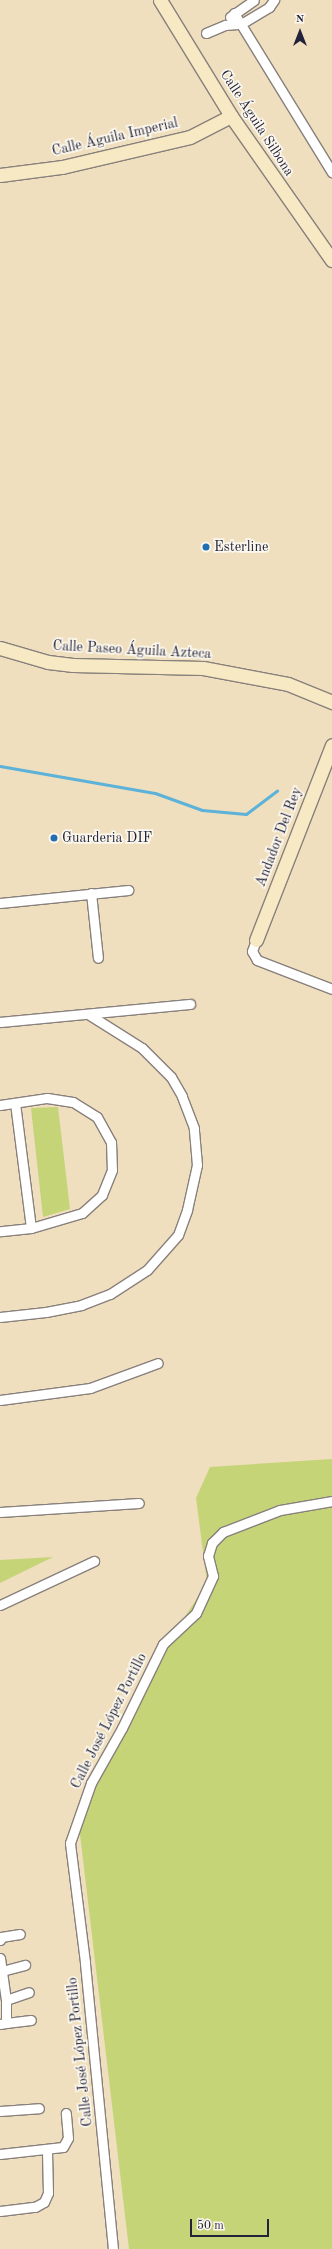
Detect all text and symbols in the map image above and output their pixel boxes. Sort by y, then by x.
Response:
north arrow [280,12,320,52]
text: N [296,14,304,25]
street label: Calle Águila Silbona [216,67,298,179]
street label: Calle Águila Imperial [50,114,180,160]
place label: Esterline [214,539,268,555]
marker: Esterline [201,542,211,552]
street label: Calle Paseo Águila Azteca [52,637,212,663]
street label: Andador Del Rey [252,785,306,889]
place label: Guarderia DIF [62,830,152,846]
marker: Guarderia DIF [49,833,59,843]
street label: Calle José López Portillo [67,1650,151,1792]
street label: Calle José López Portillo [64,1977,96,2127]
scale bar [192,2211,271,2237]
text: 50 m [197,2220,224,2232]

